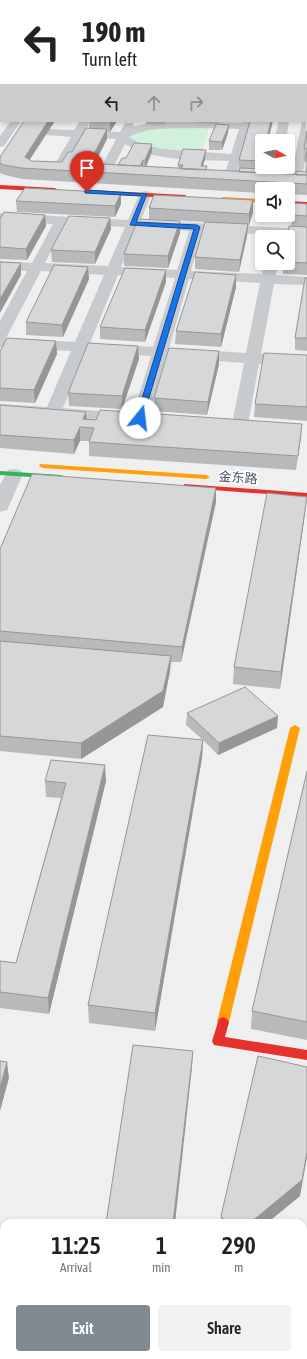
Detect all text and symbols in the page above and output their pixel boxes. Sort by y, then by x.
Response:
icon: left [16,16,68,68]
text: 190 m [82,16,145,48]
text: Turn left [82,49,137,70]
icon: left [101,92,123,114]
icon: ahead [143,92,165,114]
icon: right [185,92,207,114]
north arrow [255,134,295,174]
map controls [255,134,295,270]
pin [70,151,104,192]
icon: arrive [76,157,98,179]
button: sound [255,182,295,222]
button: search [255,230,295,270]
position arrow [119,397,161,439]
street label: 金东路 [218,469,258,486]
text: 11:25 [51,1232,101,1259]
text: 1 [156,1232,167,1259]
text: 290 [222,1232,256,1259]
text: Arrival [60,1260,92,1275]
text: min [152,1260,171,1275]
text: m [234,1260,243,1275]
button: Exit [16,1305,150,1351]
button: Share [158,1305,291,1351]

